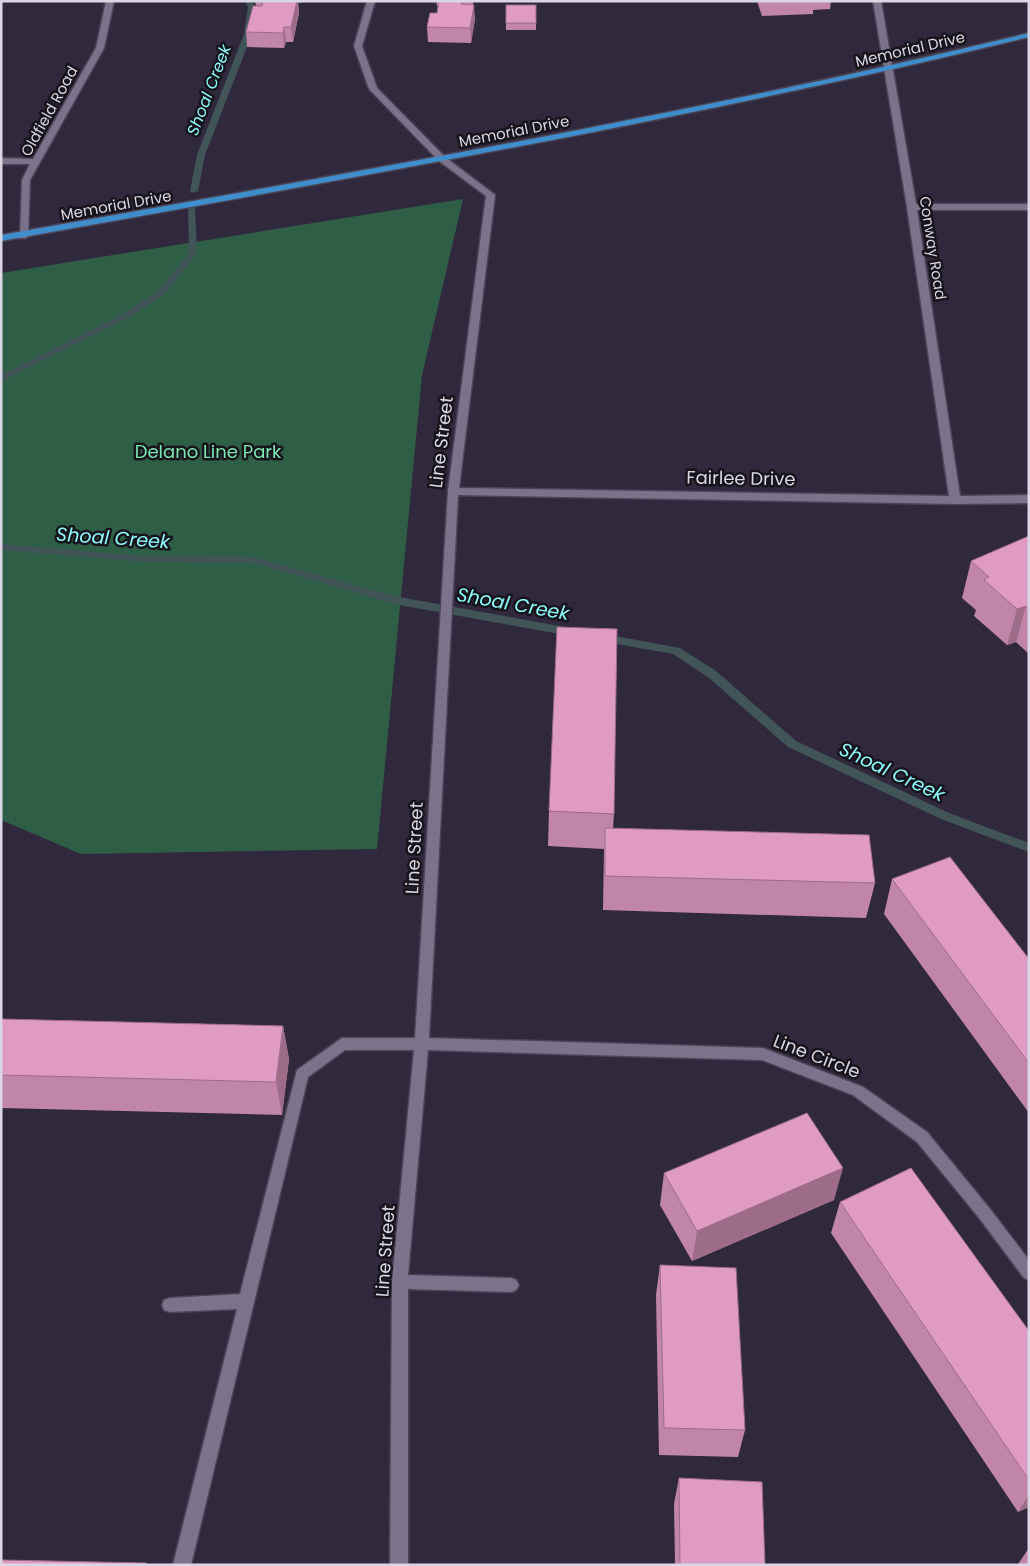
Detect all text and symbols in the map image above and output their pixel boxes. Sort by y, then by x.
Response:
street label: Memorial Drive [853,26,967,72]
water label: Shoal Creek [181,40,237,139]
street label: Oldfield Road [15,62,83,160]
street label: Memorial Drive [457,110,571,152]
street label: Memorial Drive [59,185,173,225]
street label: Conway Road [914,195,952,301]
street label: Line Street [423,395,459,489]
park label: Delano Line Park [135,439,282,464]
street label: Fairlee Drive [686,465,796,491]
water label: Shoal Creek [55,521,172,556]
water label: Shoal Creek [455,581,572,627]
water label: Shoal Creek [835,736,950,809]
street label: Line Street [399,801,429,895]
street label: Line Circle [770,1028,864,1084]
street label: Line Street [369,1204,401,1298]

